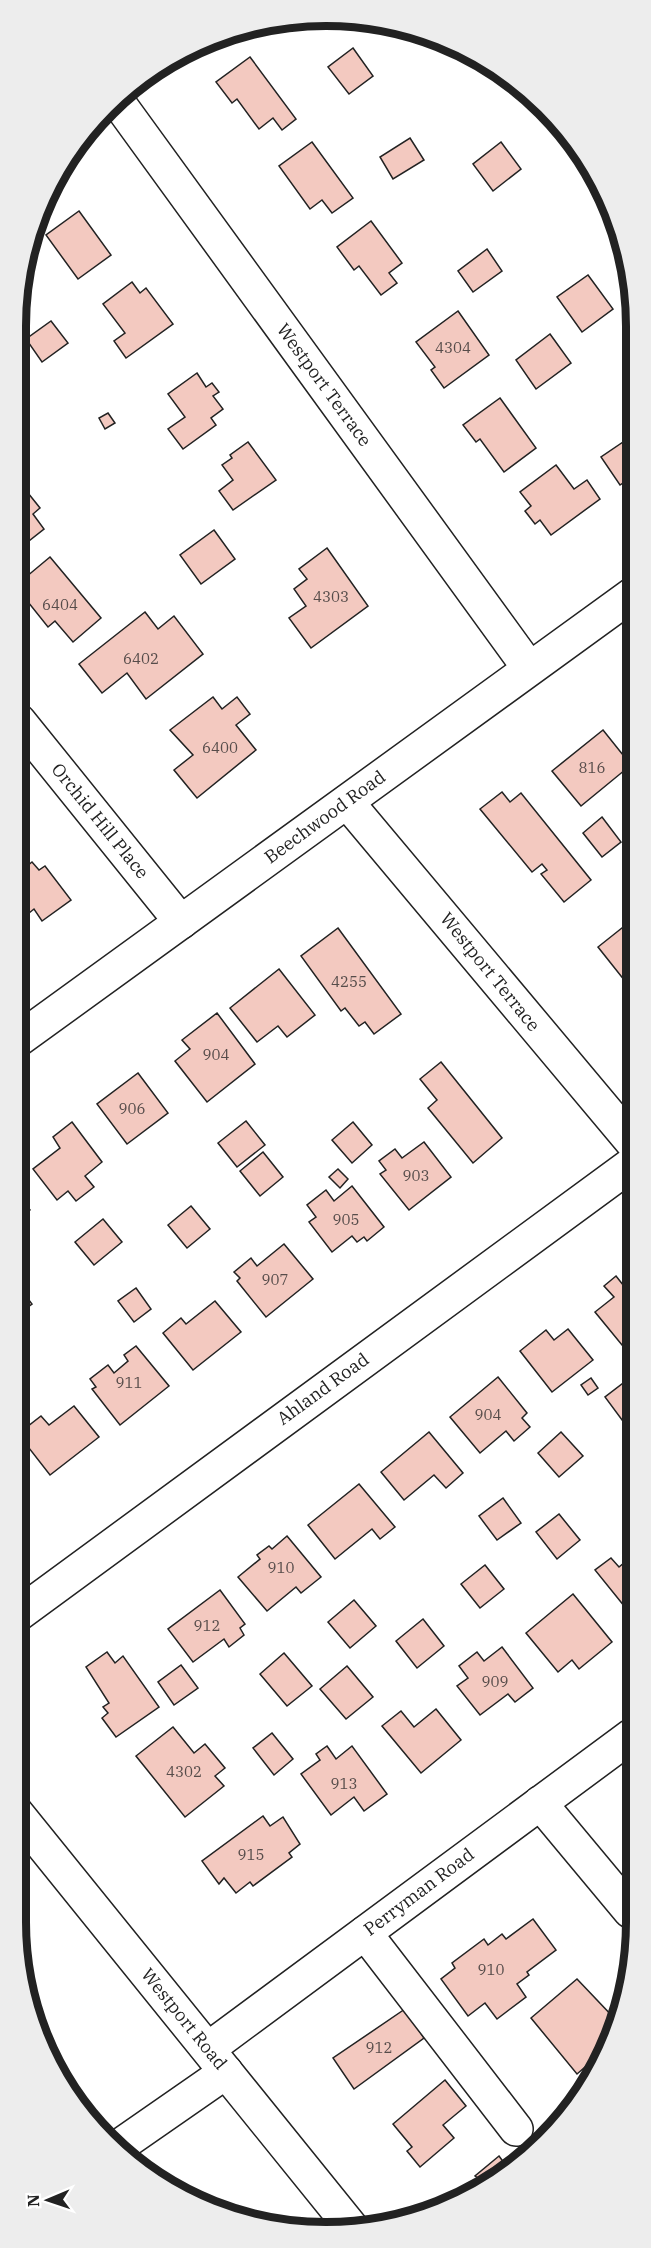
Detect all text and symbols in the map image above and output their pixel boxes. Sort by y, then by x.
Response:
street label: Westport Terrace [272,319,377,451]
house number: 4304 [435,338,471,357]
house number: 4303 [313,587,349,606]
house number: 6404 [42,595,78,614]
house number: 6402 [123,649,159,668]
house number: 6400 [202,738,238,757]
street label: Orchid Hill Place [47,758,154,883]
house number: 816 [578,758,606,777]
street label: Beechwood Road [260,765,390,868]
street label: Westport Terrace [435,908,545,1036]
house number: 4255 [331,972,367,991]
house number: 904 [202,1045,230,1064]
house number: 906 [118,1099,146,1118]
house number: 903 [402,1166,430,1185]
house number: 905 [332,1210,360,1229]
house number: 907 [261,1270,289,1289]
street label: Ahland Road [272,1347,373,1430]
house number: 911 [115,1373,143,1392]
house number: 904 [474,1405,502,1424]
house number: 910 [267,1558,295,1577]
house number: 912 [193,1616,221,1635]
house number: 909 [481,1672,509,1691]
house number: 4302 [166,1762,202,1781]
house number: 913 [330,1774,358,1793]
street label: Perryman Road [359,1843,478,1941]
house number: 915 [237,1845,265,1864]
house number: 910 [477,1960,505,1979]
street label: Westport Road [136,1963,232,2074]
house number: 912 [365,2038,393,2057]
north arrow [18,2170,78,2230]
text: N [23,2194,43,2207]

